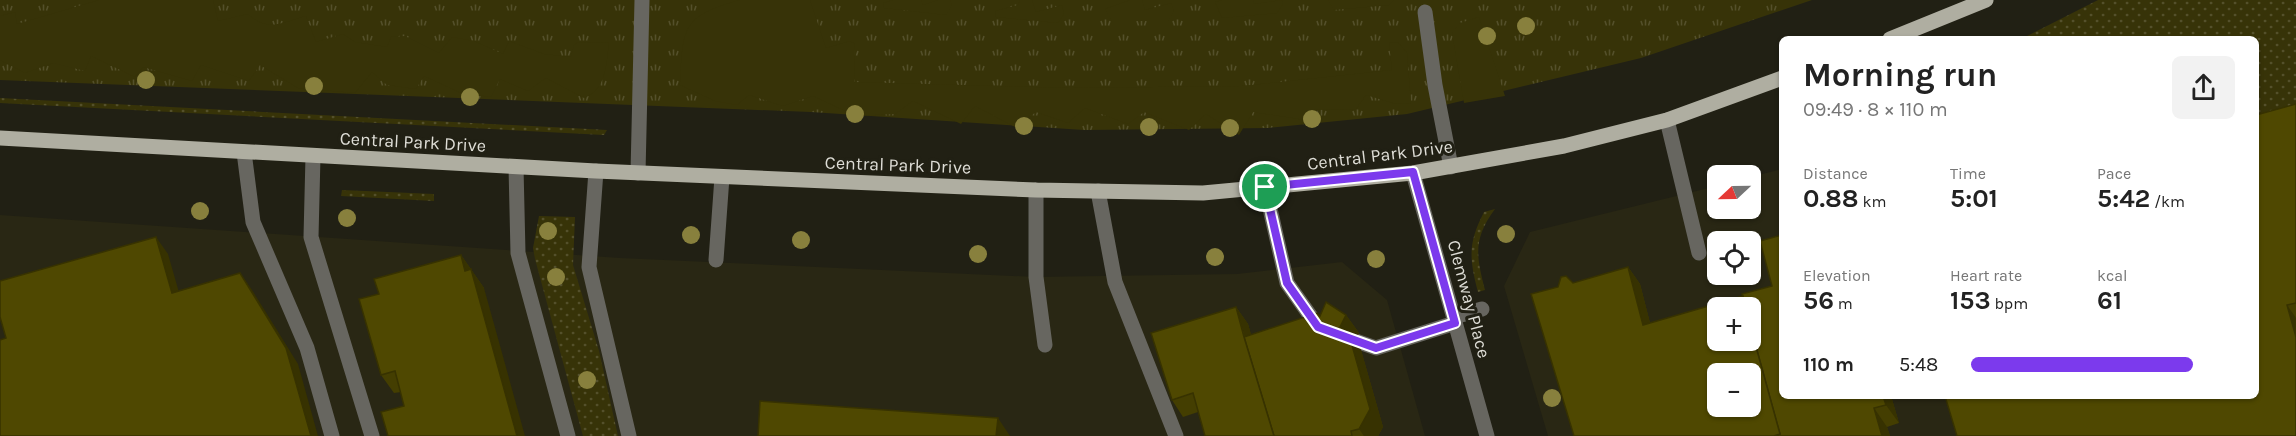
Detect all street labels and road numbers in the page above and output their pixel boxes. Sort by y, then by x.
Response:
street label: Central Park Drive [339,127,487,157]
street label: Central Park Drive [1306,135,1454,175]
street label: Central Park Drive [824,151,972,179]
street label: Clemway Place [1443,238,1495,360]

